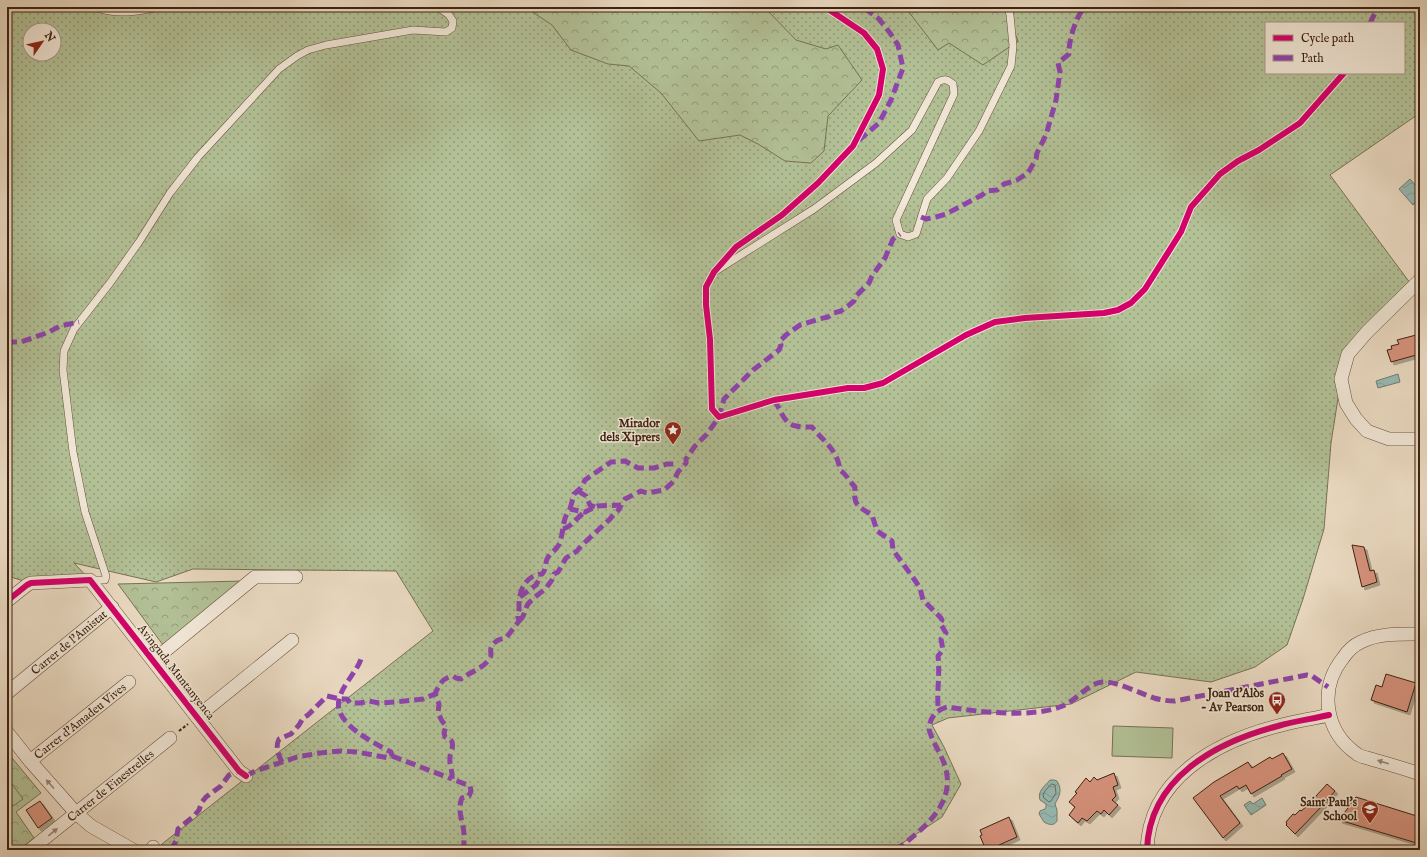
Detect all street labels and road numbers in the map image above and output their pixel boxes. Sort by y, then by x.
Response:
street label: Carrer de l'Amistat [28,607,110,678]
street label: Avinguda Muntanyenca [133,620,218,723]
street label: Carrer d'Amadeu Vives [31,680,129,762]
street label: Carrer de Finestrelles [64,746,157,825]

